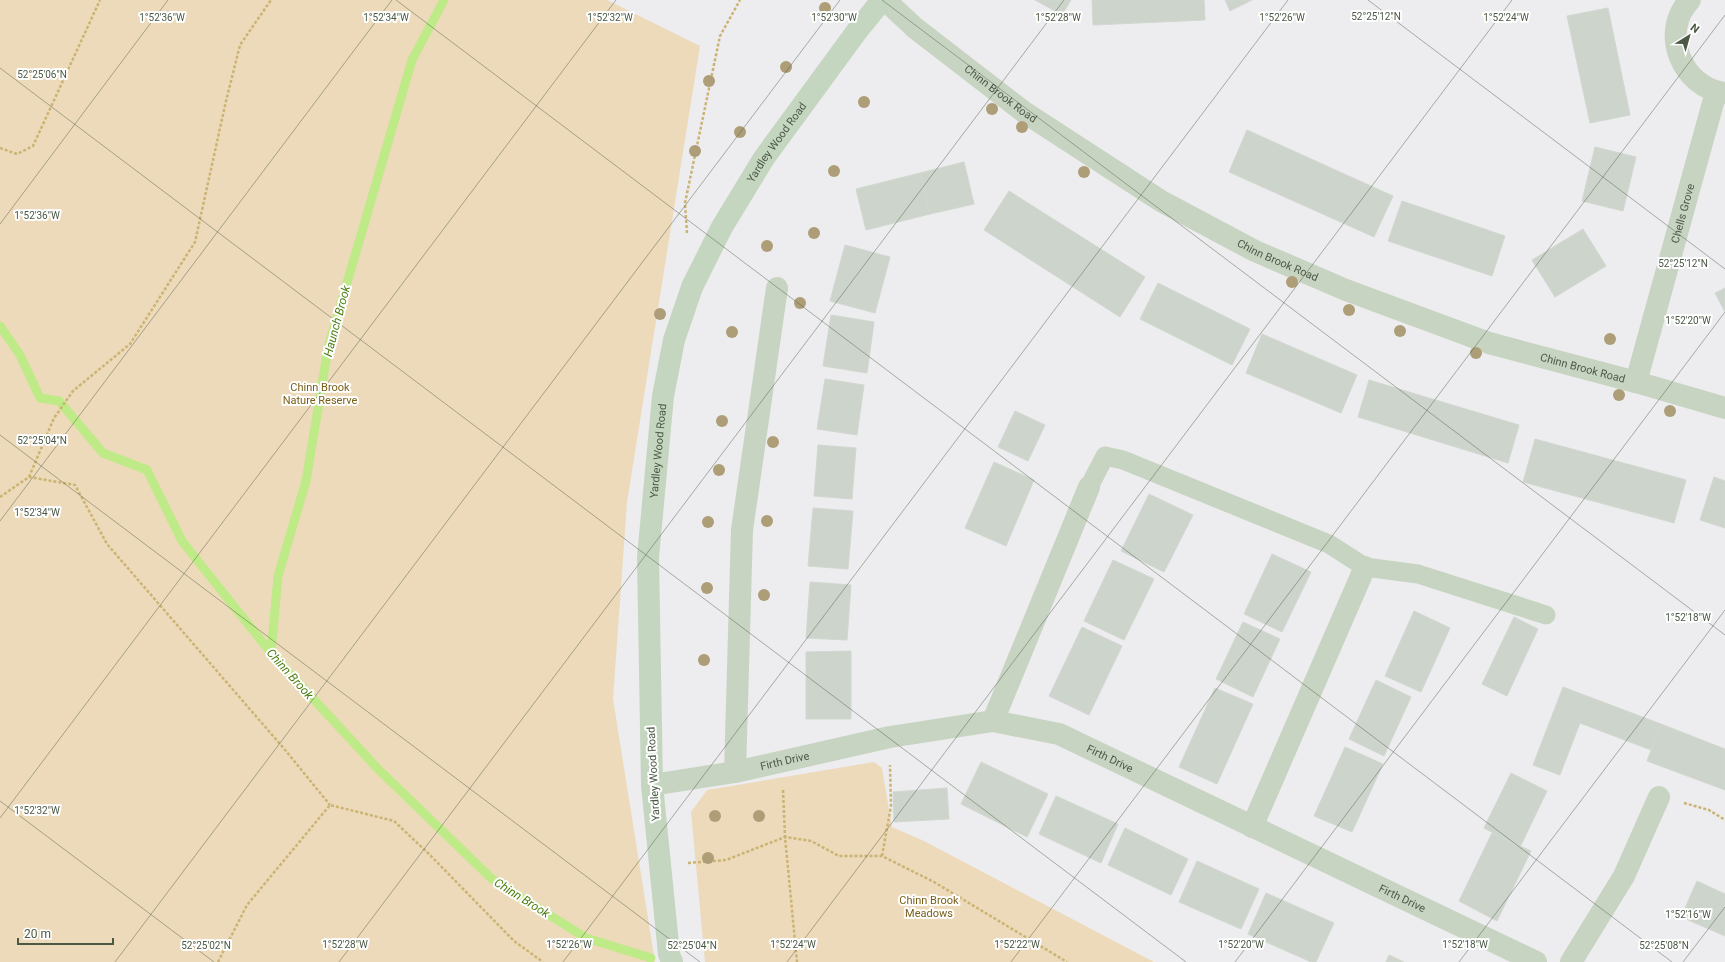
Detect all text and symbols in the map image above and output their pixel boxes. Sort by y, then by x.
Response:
text: 52°25'12"N [1351,11,1401,22]
text: 1°52'36"W [139,12,185,23]
text: 1°52'34"W [363,12,409,23]
text: 1°52'32"W [587,12,633,23]
text: 1°52'30"W [811,12,857,23]
text: 1°52'28"W [1035,12,1081,23]
text: 1°52'26"W [1259,12,1305,23]
text: 1°52'24"W [1483,12,1529,23]
north arrow [1669,16,1709,56]
text: N [1688,21,1702,36]
street label: Chinn Brook Road [962,62,1039,126]
text: 52°25'06"N [17,69,67,80]
street label: Yardley Wood Road [745,100,809,185]
street label: Chells Grove [1669,182,1697,245]
text: 1°52'36"W [14,210,60,221]
street label: Chinn Brook Road [1235,237,1320,284]
text: 52°25'12"N [1658,258,1708,269]
water label: Haunch Brook [321,283,354,358]
text: 1°52'20"W [1665,315,1711,326]
street label: Chinn Brook Road [1539,351,1627,386]
park label: Chinn Brook Nature Reserve [283,381,358,407]
street label: Yardley Wood Road [648,403,669,499]
text: 52°25'04"N [17,435,67,446]
text: 1°52'34"W [14,507,60,518]
text: 1°52'18"W [1665,612,1711,623]
water label: Chinn Brook [264,646,317,703]
street label: Yardley Wood Road [645,726,662,822]
street label: Firth Drive [1085,742,1135,776]
street label: Firth Drive [759,749,811,773]
text: 1°52'32"W [14,805,60,816]
water label: Chinn Brook [492,875,553,921]
street label: Firth Drive [1377,882,1428,915]
park label: Chinn Brook Meadows [899,894,959,920]
text: 1°52'16"W [1665,909,1711,920]
scale bar [18,920,113,946]
text: 20 m [24,927,51,941]
text: 1°52'28"W [322,939,368,950]
text: 1°52'26"W [546,939,592,950]
text: 1°52'24"W [770,939,816,950]
text: 1°52'22"W [994,939,1040,950]
text: 1°52'20"W [1218,939,1264,950]
text: 1°52'18"W [1442,939,1488,950]
text: 52°25'02"N [181,940,231,951]
text: 52°25'04"N [667,940,717,951]
text: 52°25'08"N [1639,940,1689,951]

